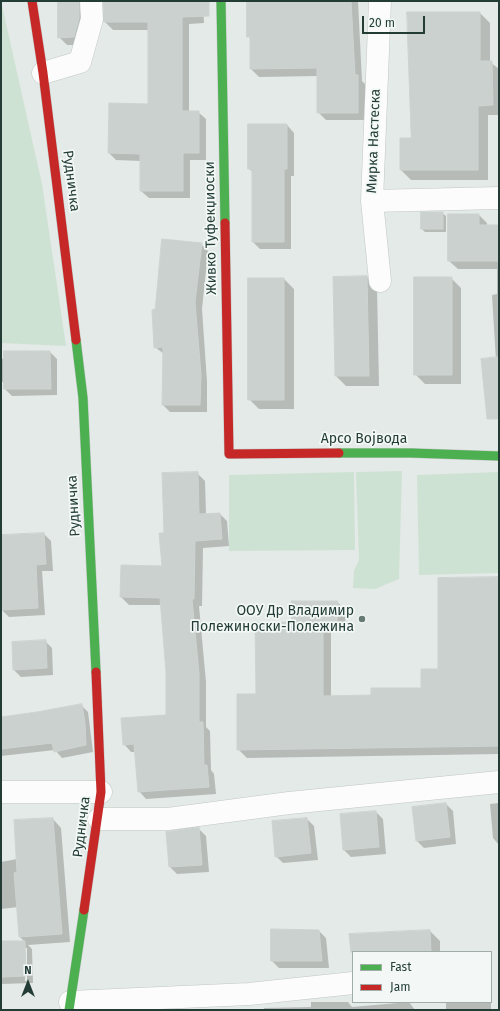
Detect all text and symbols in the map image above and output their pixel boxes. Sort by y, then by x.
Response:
scale bar [364,8,427,34]
text: 20 m [369,16,395,30]
street label: Мирка Настеска [364,88,384,194]
street label: Рудничка [59,149,83,213]
street label: Живко Туфекџиоски [201,161,221,295]
street label: Арсо Војвода [321,431,407,447]
street label: Рудничка [64,475,84,537]
place label: ООУ Др Владимир Полежиноски-Полежина [191,603,354,636]
marker: ООУ Др Владимир Полежиноски-Полежина [357,614,367,624]
street label: Рудничка [70,795,94,859]
legend [352,951,492,1003]
text: Fast [390,960,412,974]
north arrow [8,963,48,1003]
text: N [24,964,32,977]
text: Jam [390,980,410,994]

